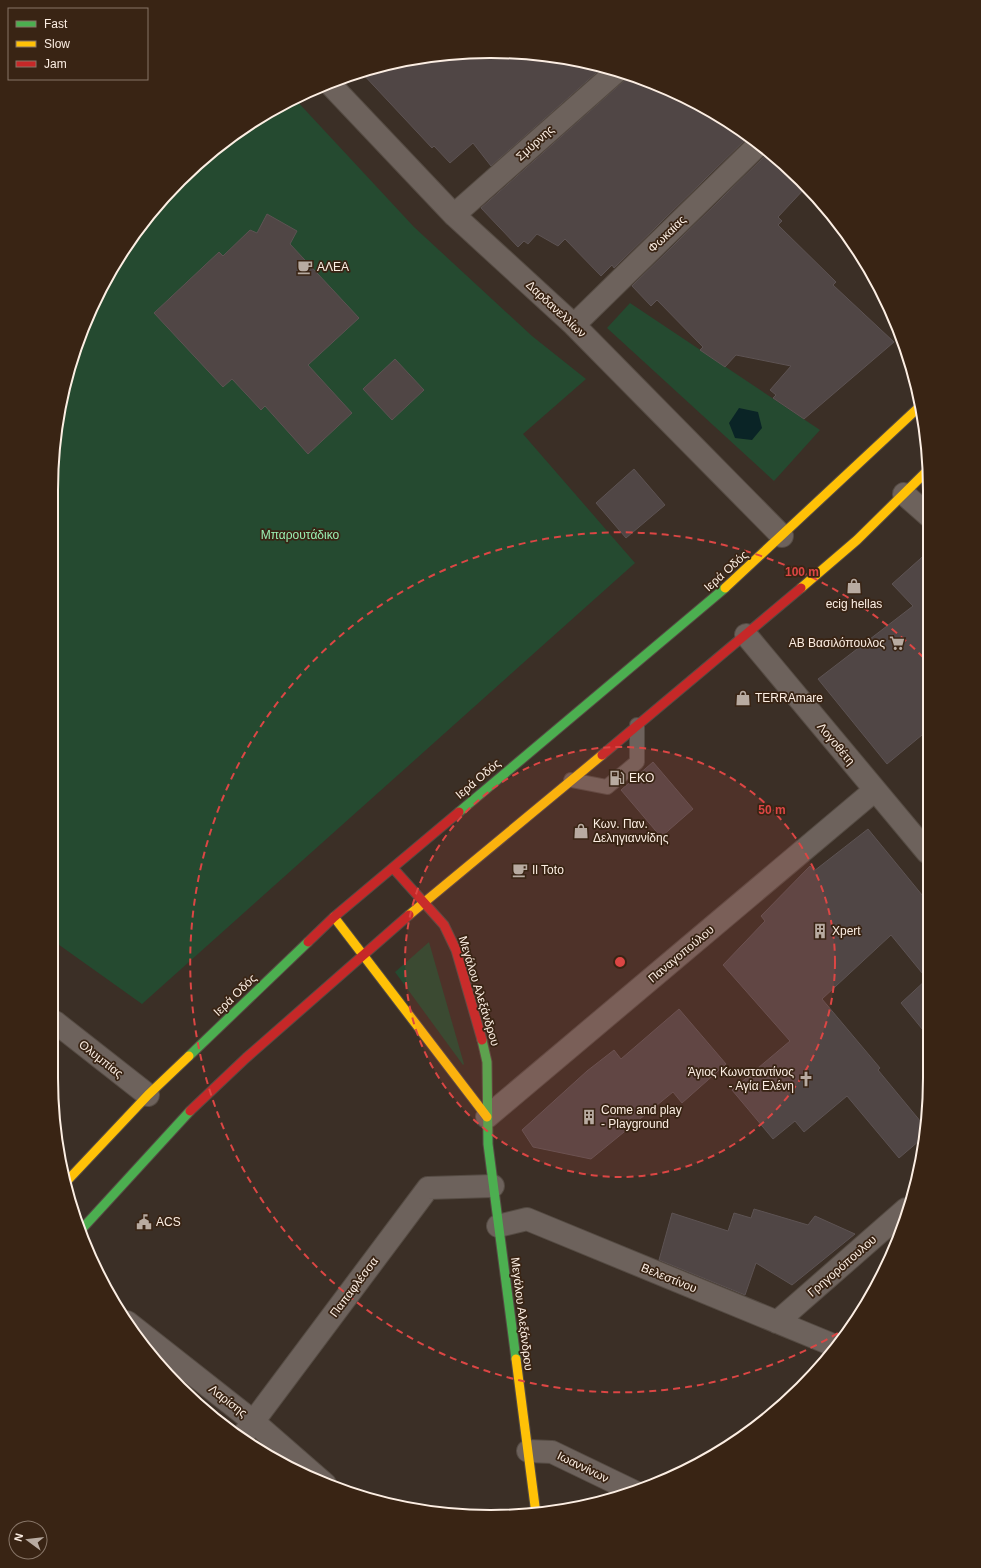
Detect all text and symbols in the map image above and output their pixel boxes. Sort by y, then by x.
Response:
legend [8,8,148,80]
text: Fast [44,17,68,31]
text: Slow [44,37,70,51]
text: Jam [44,57,67,71]
street label: Σμύρνης [513,122,557,164]
street label: Φωκαίας [645,212,689,255]
cafe icon: ΑΛΕΑ [296,258,314,276]
place label: ΑΛΕΑ [317,260,349,274]
street label: Δαρδανελλίων [523,278,589,340]
park label: Μπαρουτάδικο [261,528,340,542]
street label: Ιερά Οδός [701,548,751,594]
text: 100 m [785,565,819,579]
shop icon: ecig hellas [845,577,863,595]
place label: ecig hellas [826,597,882,611]
supermarket icon: ΑΒ Βασιλόπουλος [888,634,906,652]
place label: ΑΒ Βασιλόπουλος [789,636,885,650]
shop icon: TERRAmare [734,689,752,707]
place label: TERRAmare [755,691,823,705]
street label: Λογοθέτη [814,720,858,768]
street label: Ιερά Οδός [453,756,503,802]
fuel station icon: EKO [608,769,626,787]
place label: EKO [629,771,654,785]
text: 50 m [758,803,786,817]
place label: Κων. Παν. Δεληγιαννίδης [593,817,669,845]
shop icon: Κων. Παν. Δεληγιαννίδης [572,822,590,840]
cafe icon: Il Toto [511,861,529,879]
place label: Il Toto [532,863,564,877]
street label: Παναγοπούλου [645,922,717,986]
building icon: Xpert [811,922,829,940]
place label: Xpert [832,924,861,938]
street label: Μεγάλου Αλεξάνδρου [456,934,502,1048]
centre of rings [613,955,627,969]
street label: Ιερά Οδός [211,971,260,1019]
street label: Ολυμπίας [76,1037,126,1081]
place label: Άγιος Κωνσταντίνος - Αγία Ελένη [688,1065,794,1093]
church icon: Άγιος Κωνσταντίνος - Αγία Ελένη [797,1070,815,1088]
place label: Come and play - Playground [601,1103,682,1131]
building icon: Come and play - Playground [580,1108,598,1126]
public building icon: ACS [135,1213,153,1231]
place label: ACS [156,1215,181,1229]
street label: Γρηγορόπουλου [805,1232,879,1300]
street label: Παπαφλέσσα [327,1254,381,1320]
street label: Μεγάλου Αλεξάνδρου [508,1257,536,1371]
street label: Βελεστίνου [639,1261,699,1295]
street label: Λαρίσης [206,1382,250,1420]
street label: Ιωαννίνων [555,1449,611,1485]
north arrow [8,1520,48,1560]
text: N [12,1532,25,1543]

